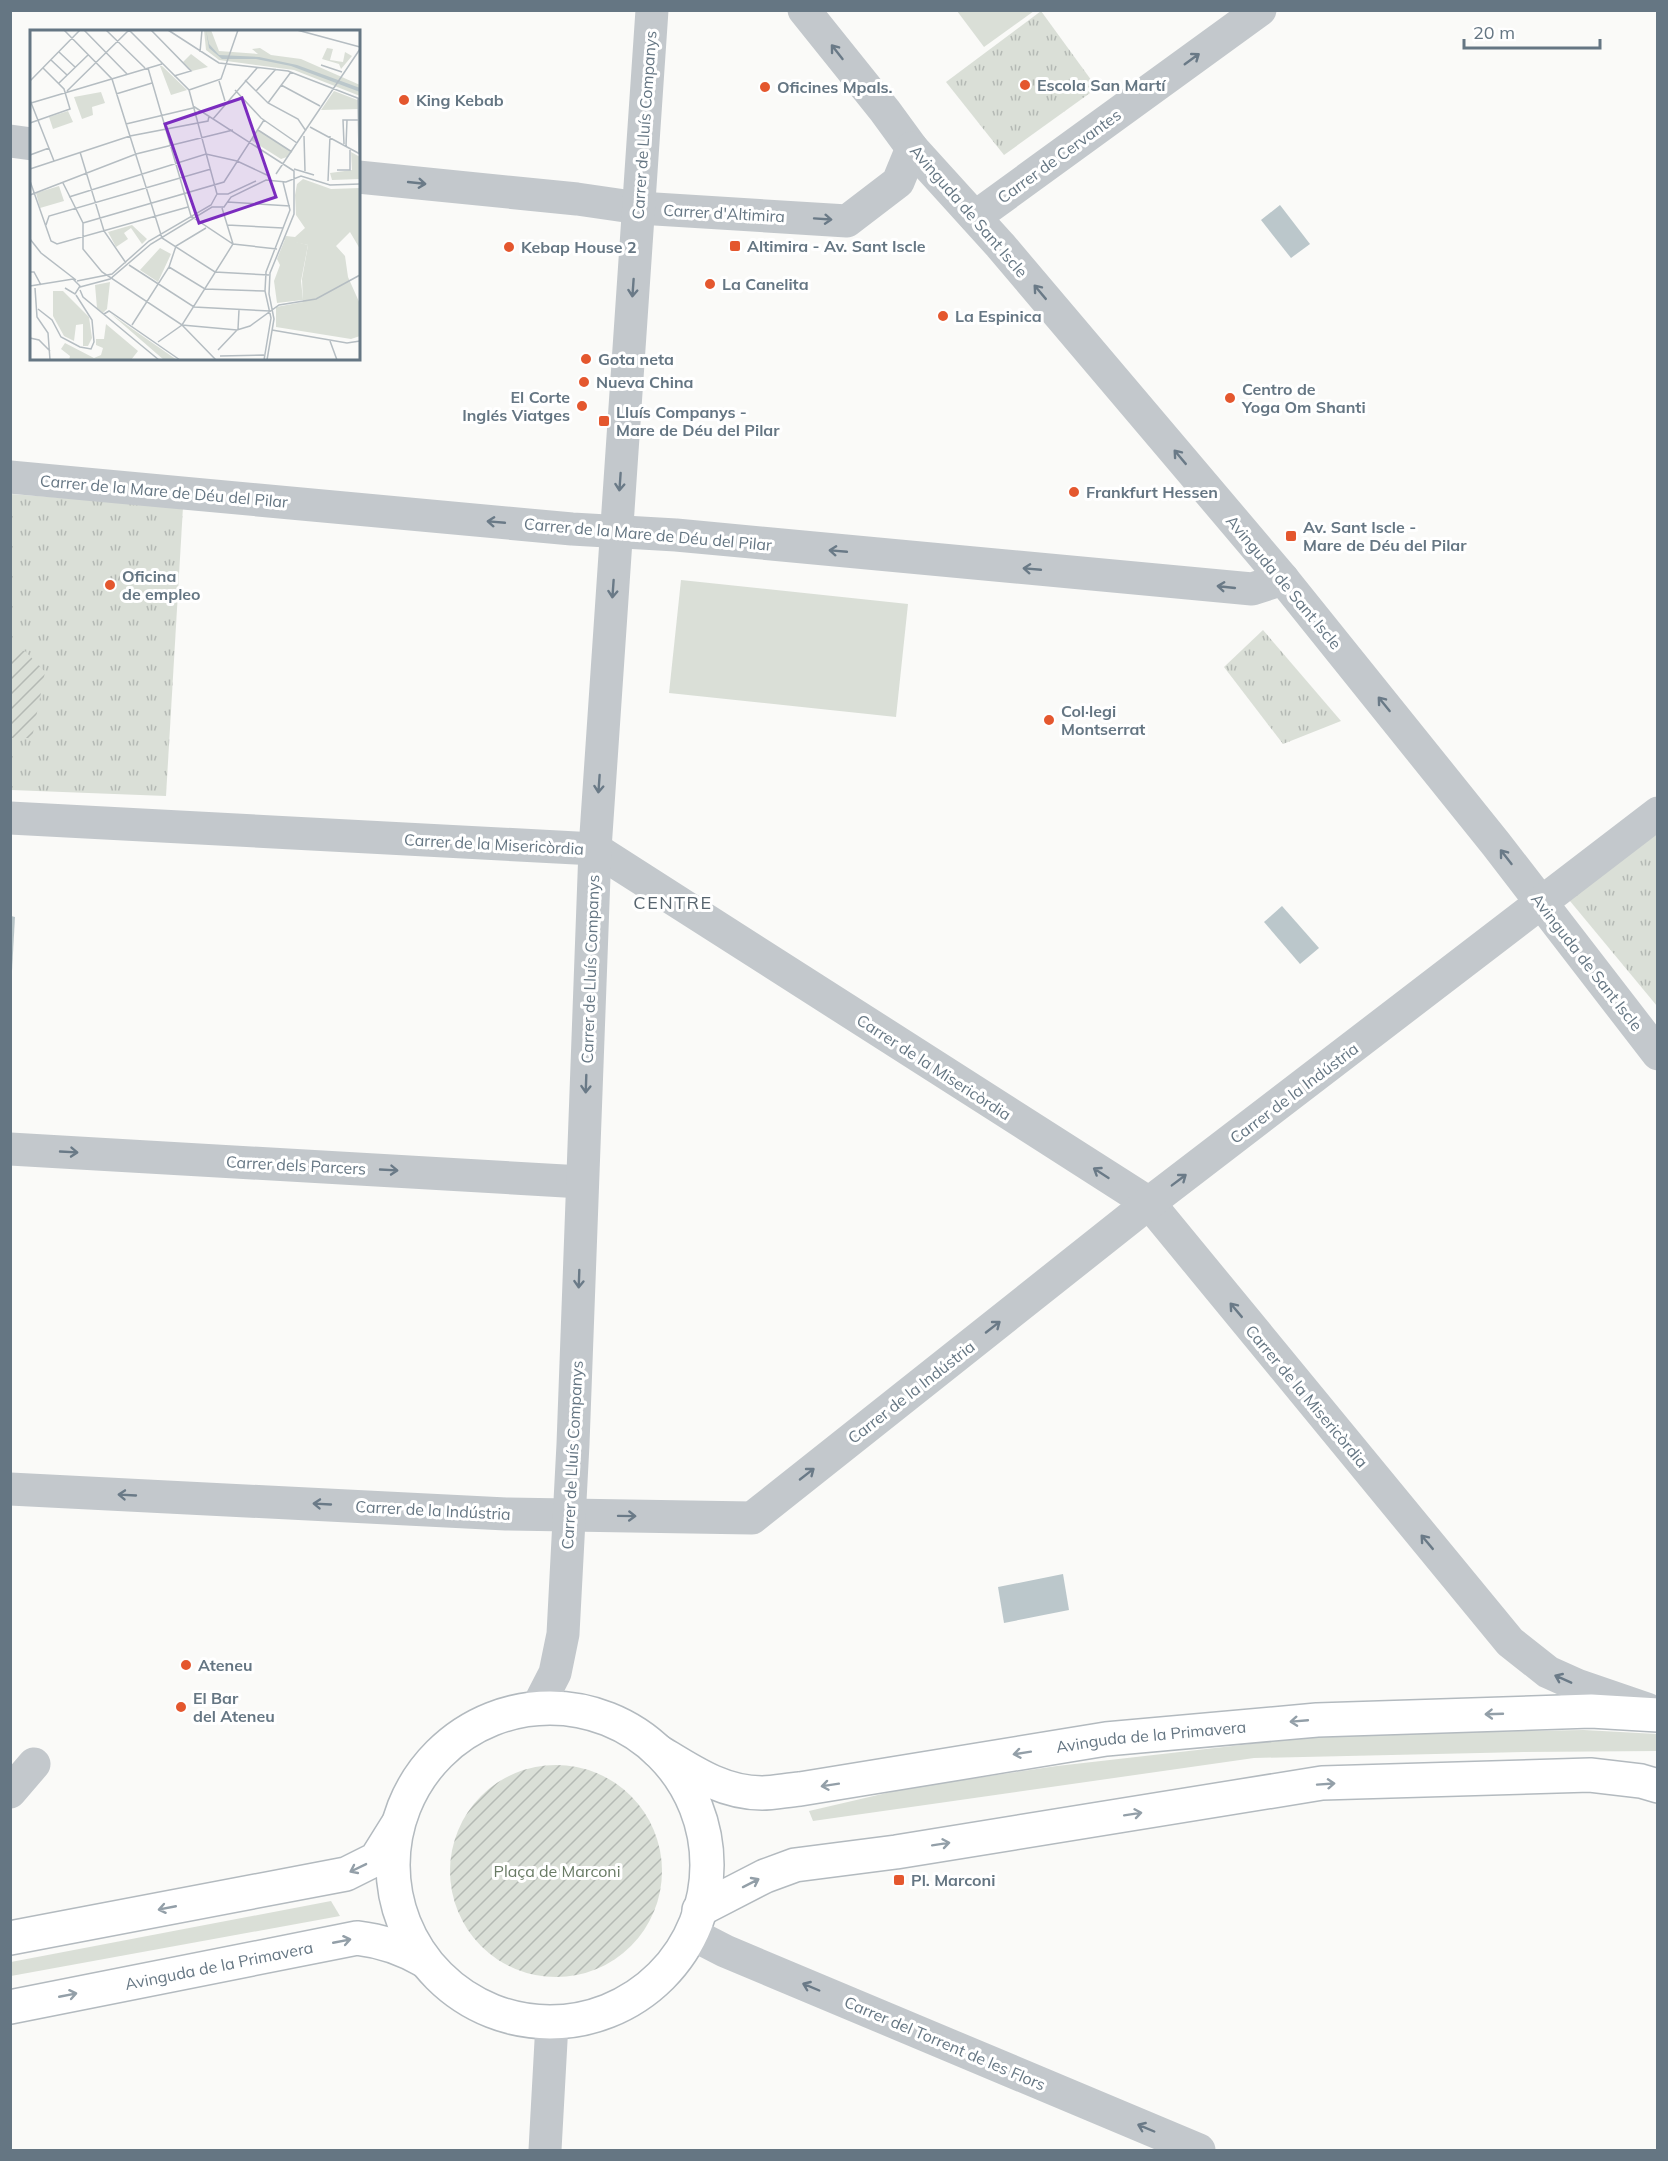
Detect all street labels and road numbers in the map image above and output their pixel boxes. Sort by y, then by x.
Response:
street label: Carrer de Lluís Companys [627,30,661,220]
street label: Carrer de Cervantes [993,104,1125,208]
street label: Avinguda de Sant Iscle [906,141,1032,281]
street label: Carrer d'Altimira [663,200,785,226]
street label: Carrer de la Mare de Déu del Pilar [39,470,289,512]
street label: Avinguda de Sant Iscle [1222,511,1346,653]
street label: Carrer de la Mare de Déu del Pilar [523,513,773,555]
street label: Carrer de la Misericòrdia [404,829,584,859]
street label: Carrer de Lluís Companys [577,874,603,1064]
street label: Avinguda de Sant Iscle [1527,889,1647,1035]
street label: Carrer de la Misericòrdia [853,1010,1015,1124]
street label: Carrer de la Indústria [1226,1038,1362,1148]
street label: Carrer dels Parcers [225,1151,367,1179]
street label: Carrer de la Misericòrdia [1242,1321,1372,1471]
street label: Carrer de la Indústria [844,1336,978,1448]
street label: Carrer de Lluís Companys [557,1360,587,1550]
street label: Carrer de la Indústria [355,1496,511,1524]
street label: Avinguda de la Primavera [1054,1716,1247,1757]
street label: Avinguda de la Primavera [123,1937,315,1994]
street label: Carrer del Torrent de les Flors [841,1992,1049,2095]

